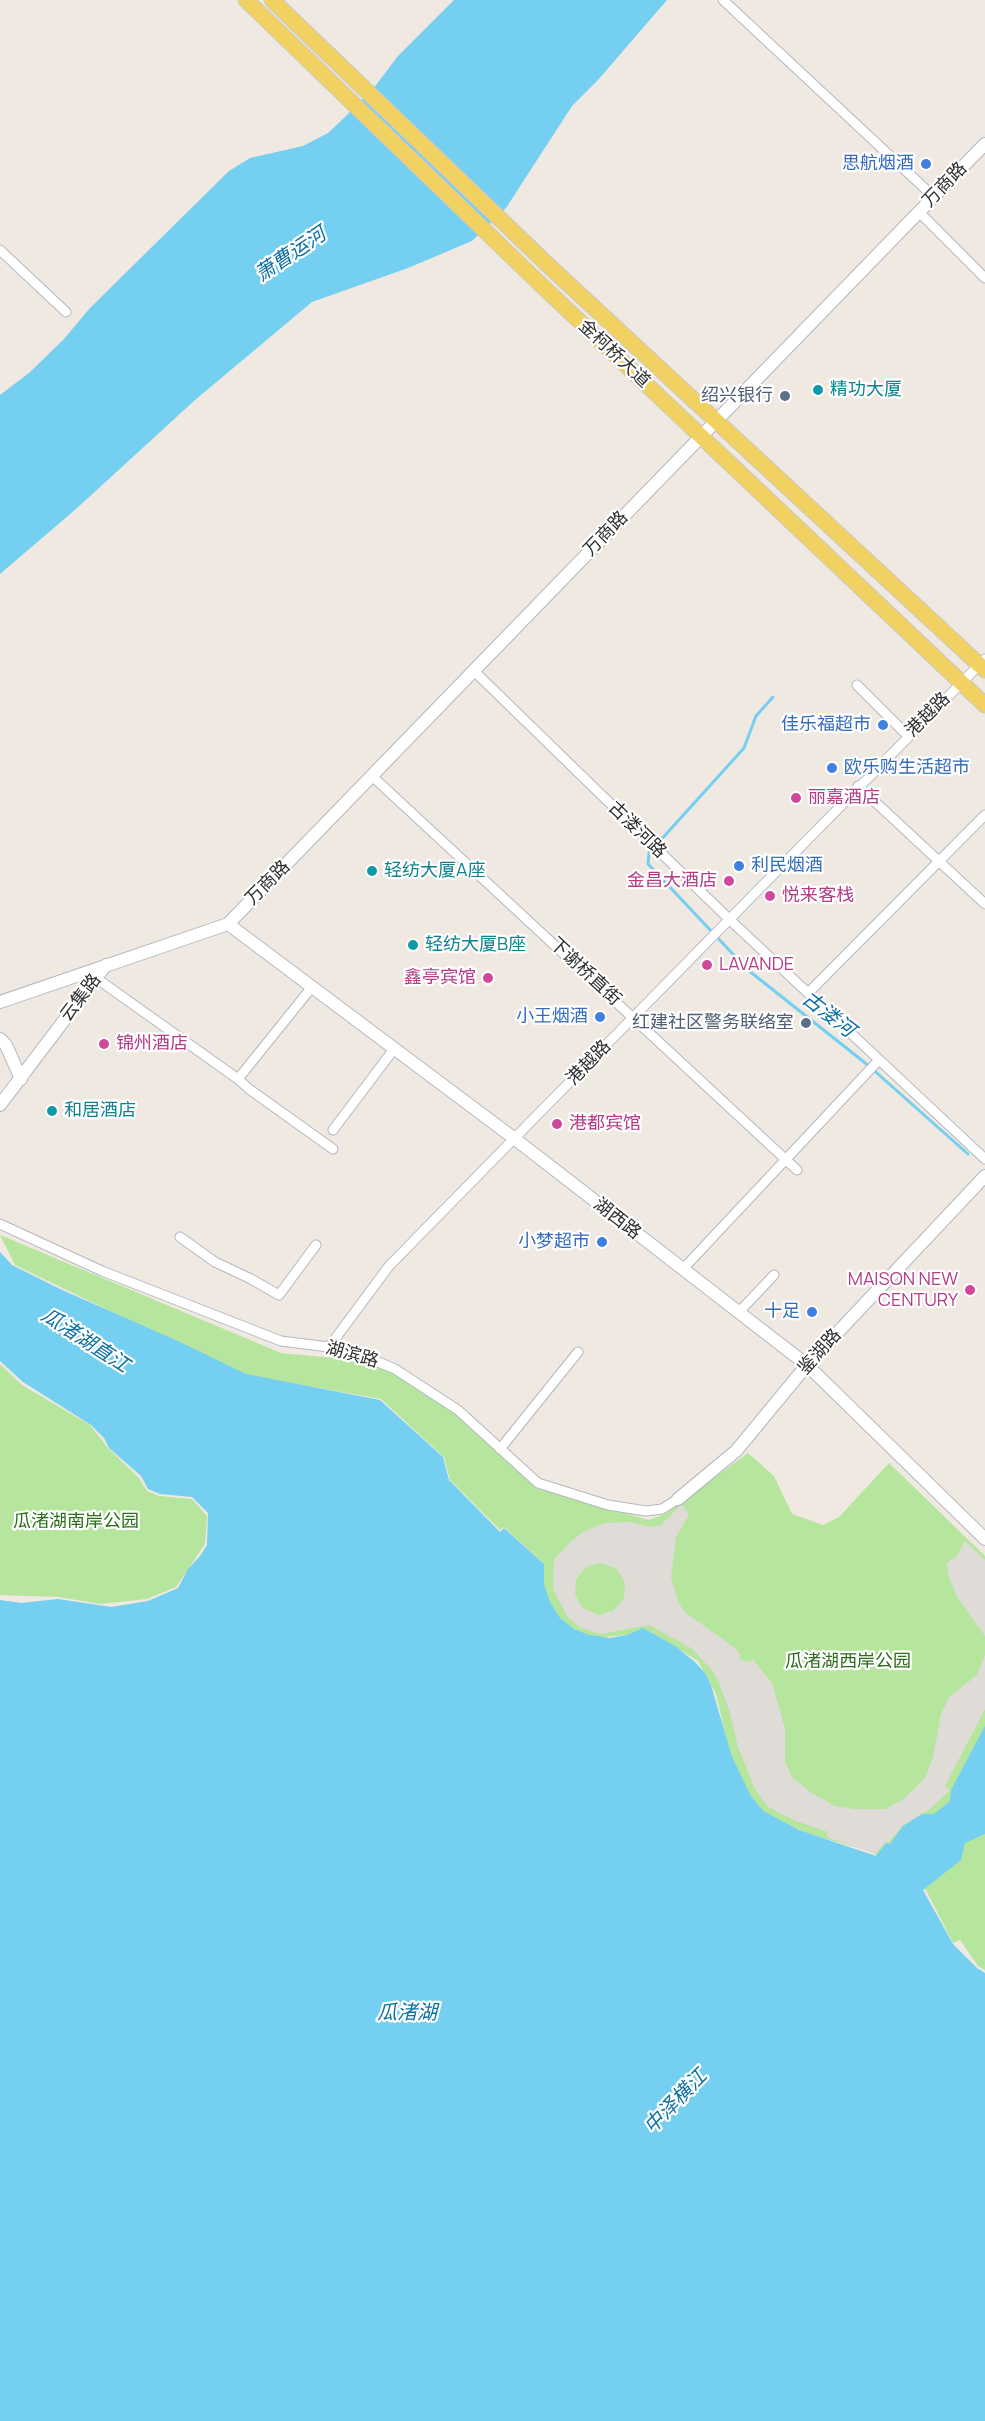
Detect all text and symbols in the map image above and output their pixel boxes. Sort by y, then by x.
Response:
place label: 思航烟酒 [842,153,914,175]
marker: 思航烟酒 [919,157,933,171]
street label: 万商路 [918,158,972,212]
water label: 萧曹运河 [251,223,331,287]
street label: 金柯桥大道 [574,315,654,393]
place label: 精功大厦 [830,379,902,401]
marker: 精功大厦 [811,383,825,397]
place label: 绍兴银行 [701,385,773,407]
marker: 绍兴银行 [778,389,792,403]
street label: 万商路 [579,507,633,561]
street label: 港越路 [901,688,955,742]
place label: 佳乐福超市 [781,714,871,736]
marker: 佳乐福超市 [876,718,890,732]
place label: 欧乐购生活超市 [844,757,970,779]
marker: 欧乐购生活超市 [825,761,839,775]
place label: 丽嘉酒店 [808,787,880,809]
marker: 丽嘉酒店 [789,791,803,805]
street label: 古溇河路 [604,797,670,863]
place label: 利民烟酒 [751,855,823,877]
street label: 万商路 [241,856,295,910]
marker: 利民烟酒 [732,859,746,873]
place label: 轻纺大厦A座 [384,860,485,882]
marker: 轻纺大厦A座 [365,864,379,878]
place label: 金昌大酒店 [627,870,717,892]
marker: 金昌大酒店 [722,874,736,888]
place label: 悦来客栈 [782,885,854,907]
marker: 悦来客栈 [763,889,777,903]
street label: 下谢桥直街 [545,933,625,1011]
place label: 轻纺大厦B座 [425,934,526,956]
marker: 轻纺大厦B座 [406,938,420,952]
place label: LAVANDE [719,954,794,976]
marker: LAVANDE [700,958,714,972]
place label: 鑫亭宾馆 [404,967,476,989]
street label: 云集路 [56,970,106,1026]
marker: 鑫亭宾馆 [481,971,495,985]
water label: 古溇河 [797,987,859,1043]
place label: 小王烟酒 [516,1006,588,1028]
marker: 小王烟酒 [593,1010,607,1024]
place label: 红建社区警务联络室 [632,1012,794,1034]
marker: 红建社区警务联络室 [799,1016,813,1030]
place label: 锦州酒店 [116,1033,188,1055]
street label: 港越路 [562,1036,616,1090]
marker: 锦州酒店 [97,1037,111,1051]
place label: 和居酒店 [64,1100,136,1122]
marker: 和居酒店 [45,1104,59,1118]
place label: 港都宾馆 [569,1113,641,1135]
marker: 港都宾馆 [550,1117,564,1131]
street label: 湖西路 [589,1194,645,1244]
place label: 小梦超市 [518,1231,590,1253]
marker: 小梦超市 [595,1235,609,1249]
place label: MAISON NEW CENTURY [848,1269,958,1312]
marker: MAISON NEW CENTURY [963,1283,977,1297]
place label: 十足 [764,1301,800,1323]
water label: 瓜渚湖直江 [37,1304,133,1378]
marker: 十足 [805,1305,819,1319]
street label: 鉴湖路 [794,1325,846,1379]
street label: 湖滨路 [323,1337,381,1373]
park label: 瓜渚湖南岸公园 [13,1511,139,1533]
park label: 瓜渚湖西岸公园 [785,1651,911,1673]
water label: 瓜渚湖 [377,2001,437,2025]
water label: 中泽横江 [640,2065,712,2139]

